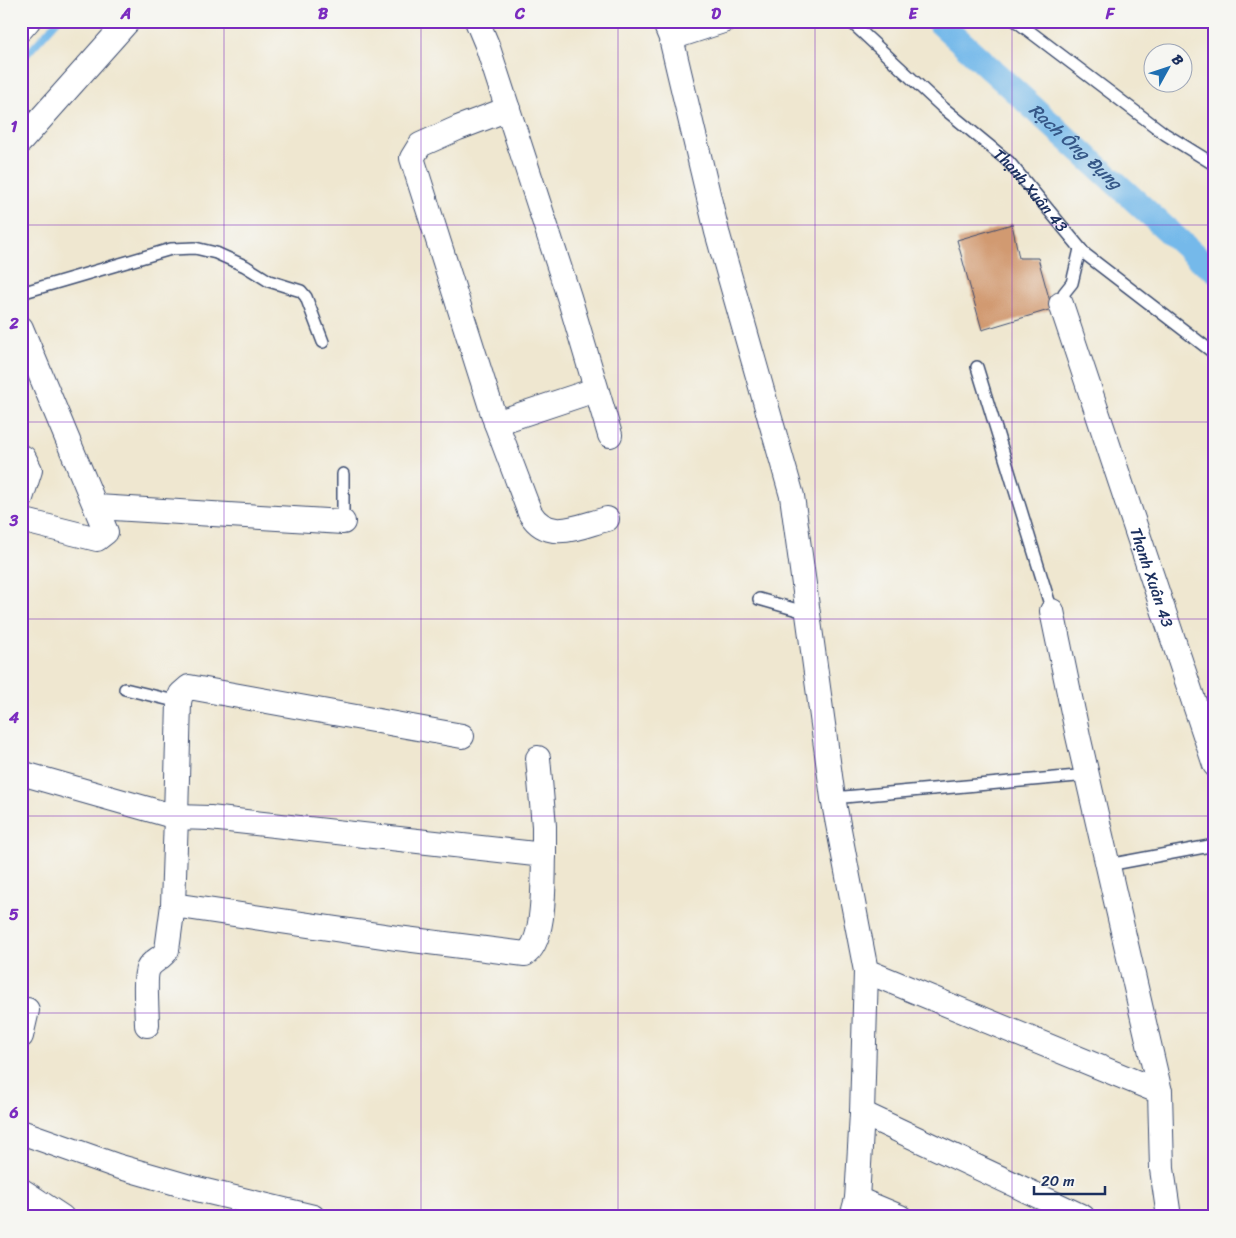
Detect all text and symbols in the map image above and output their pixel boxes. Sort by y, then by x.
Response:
text: A [120,0,131,28]
text: B [318,0,329,28]
text: C [514,0,526,28]
text: D [711,0,721,28]
text: E [909,0,919,28]
text: F [1105,0,1116,28]
north arrow [1144,42,1194,92]
text: B [1165,49,1190,72]
water label: Rạch Ông Đụng [1021,95,1131,199]
text: 1 [11,112,18,141]
street label: Thạnh Xuân 43 [987,140,1076,239]
text: 2 [8,309,19,338]
text: 3 [9,506,19,535]
street label: Thạnh Xuân 43 [1122,523,1183,631]
text: 4 [8,703,19,732]
text: 5 [9,900,19,929]
text: 6 [8,1098,19,1127]
scale bar [1034,1163,1105,1195]
text: 20 m [1041,1168,1075,1194]

